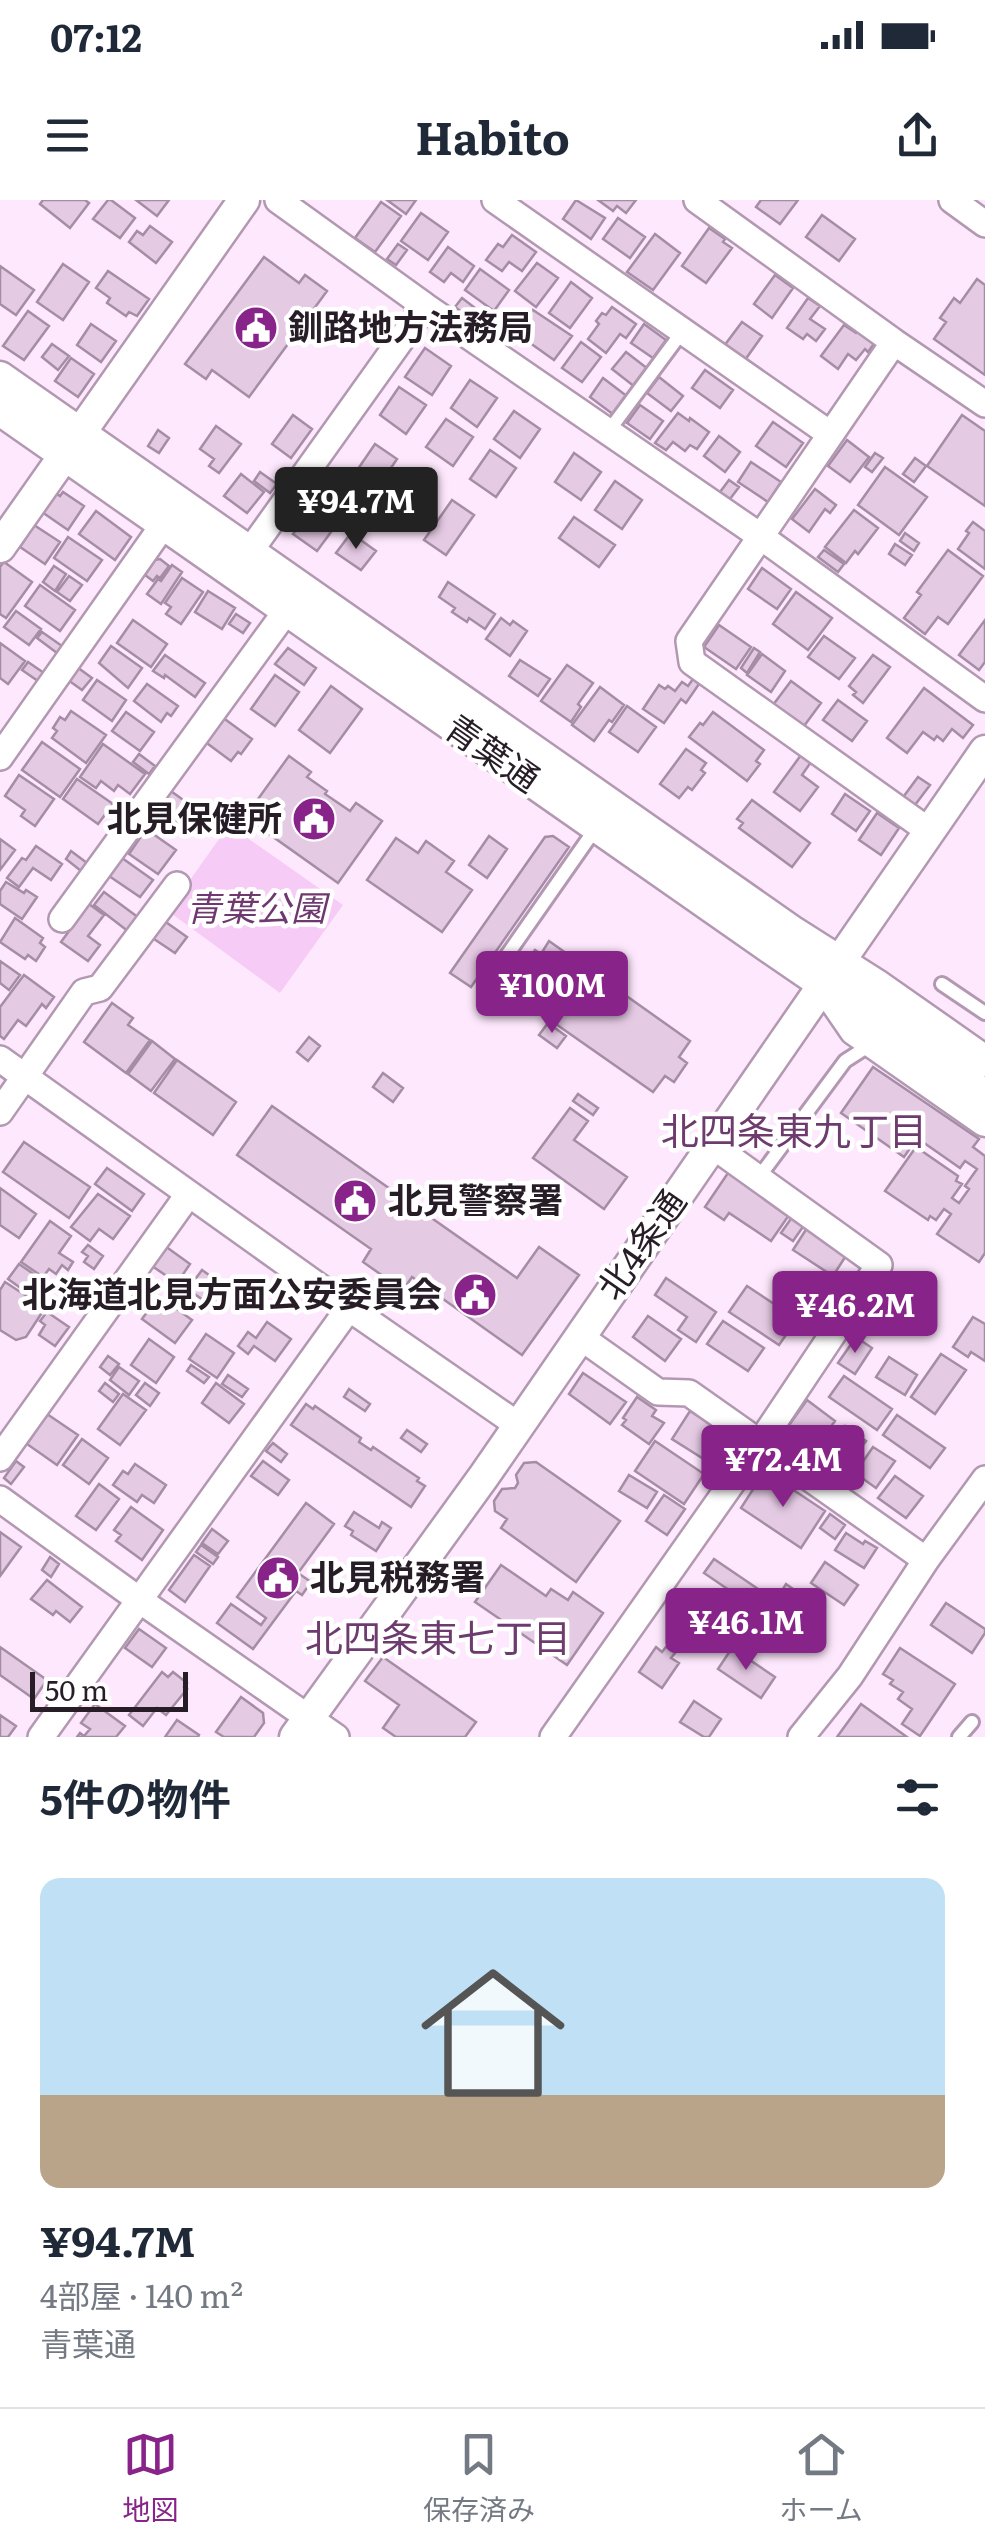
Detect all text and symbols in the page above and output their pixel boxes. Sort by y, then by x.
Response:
text: 07:12 [50,7,142,64]
text: Habito [415,102,570,169]
icon: menu [40,108,95,163]
icon: share [890,108,945,163]
place label: 釧路地方法務局 [288,299,533,351]
public building icon: 釧路地方法務局 [233,305,279,351]
pin: ¥94.7M [275,467,437,552]
text: ¥94.7M [297,475,415,523]
street label: 青葉通 [436,700,552,803]
place label: 北見保健所 [107,790,282,842]
public building icon: 北見保健所 [291,796,337,842]
park label: 青葉公園 [186,880,331,932]
pin: ¥100M [482,951,622,1036]
text: ¥100M [498,959,606,1007]
district label: 北四条東九丁目 [661,1100,927,1157]
place label: 北見警察署 [388,1172,563,1224]
street label: 北4条通 [583,1177,696,1309]
public building icon: 北見警察署 [332,1178,378,1224]
place label: 北海道北見方面公安委員会 [22,1266,442,1318]
pin: ¥46.2M [774,1271,936,1356]
public building icon: 北海道北見方面公安委員会 [452,1272,498,1318]
text: ¥46.2M [794,1279,916,1327]
pin: ¥72.4M [702,1425,864,1510]
text: ¥72.4M [723,1433,843,1481]
place label: 北見税務署 [310,1549,485,1601]
public building icon: 北見税務署 [255,1555,301,1601]
pin: ¥46.1M [665,1588,827,1673]
text: ¥46.1M [687,1596,805,1644]
district label: 北四条東七丁目 [305,1607,571,1664]
scale bar [30,1667,188,1712]
text: 50 m [45,1668,108,1710]
text: 5件の物件 [40,1766,231,1828]
icon: filters [890,1770,945,1825]
icon: home [403,1943,583,2123]
text: ¥94.7M [40,2208,196,2270]
text: 4部屋 · 140 m² [40,2270,243,2318]
text: 青葉通 [40,2318,136,2366]
tab: 地図 [122,2427,178,2529]
tab: 保存済み [423,2427,535,2529]
tab: ホーム [780,2427,863,2529]

